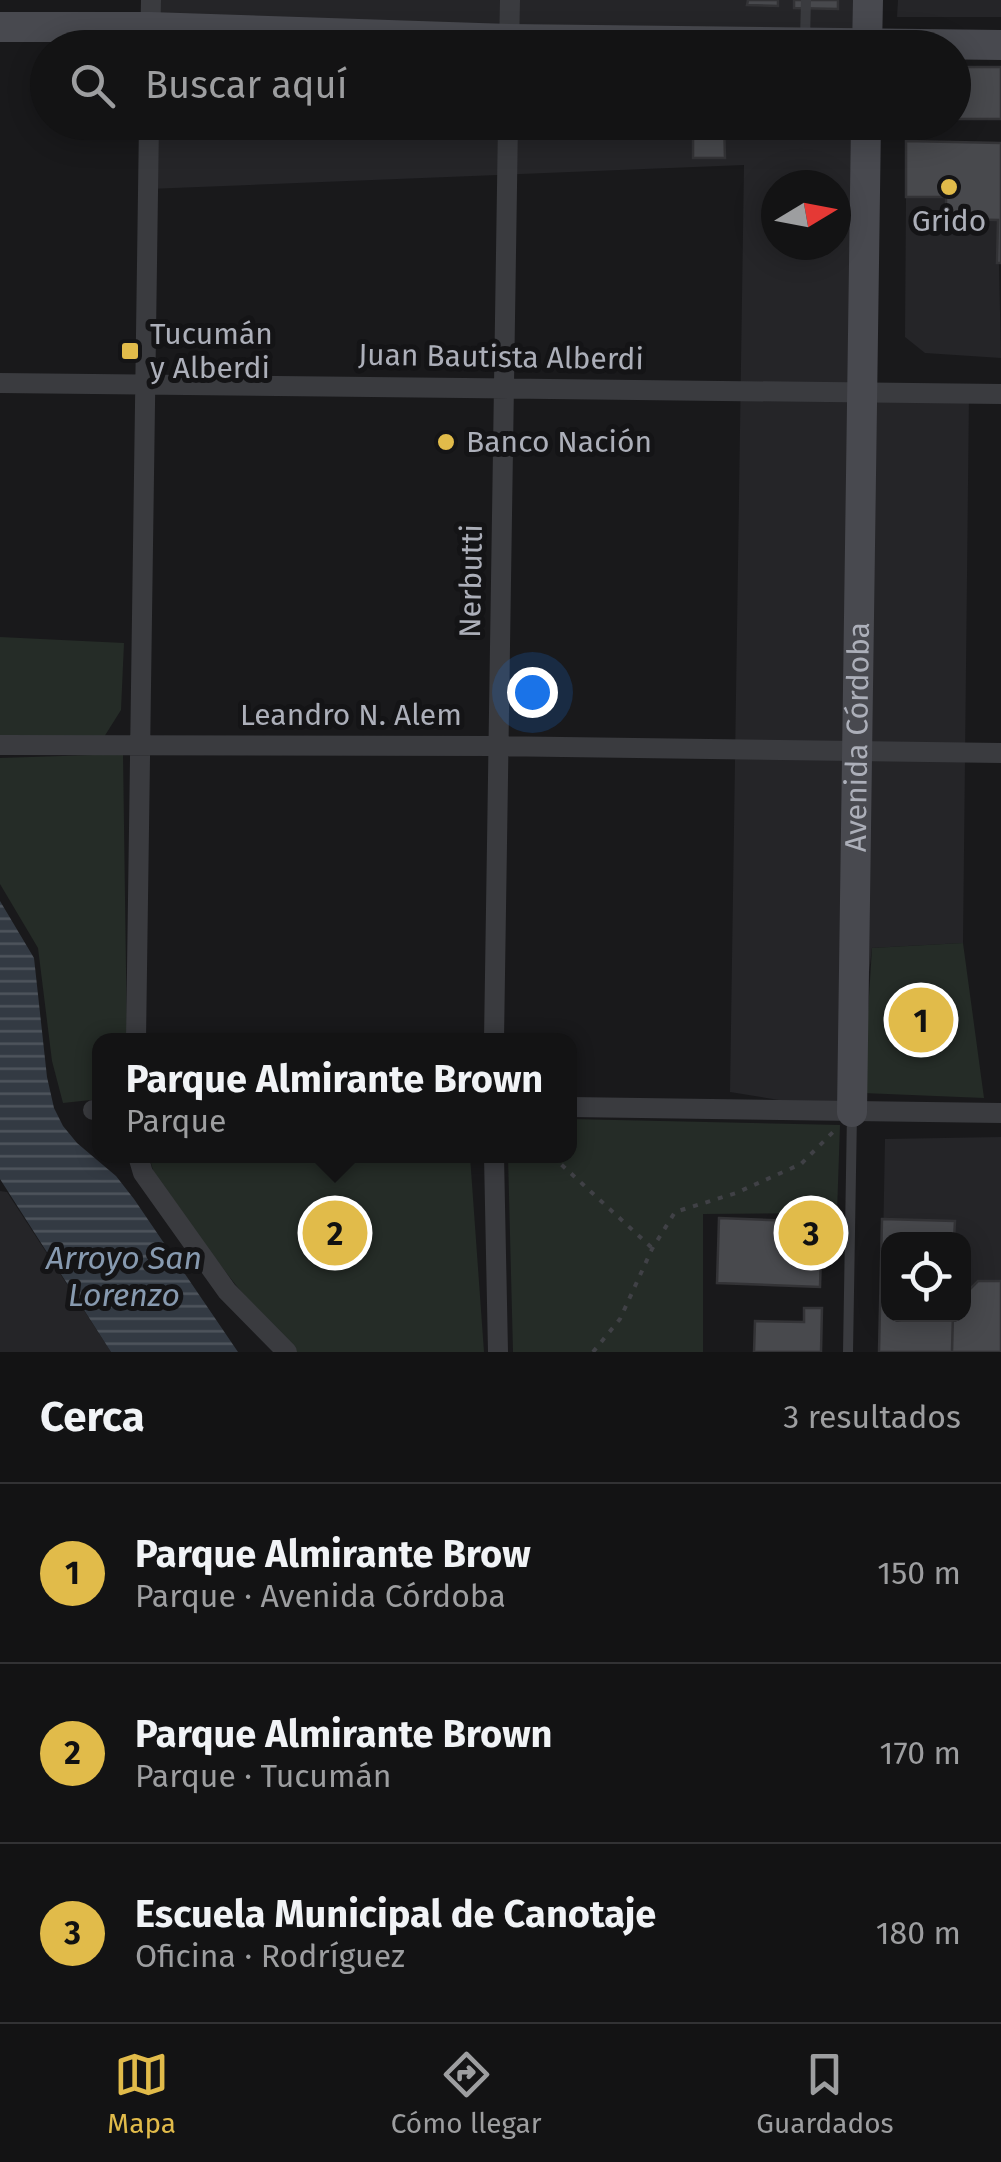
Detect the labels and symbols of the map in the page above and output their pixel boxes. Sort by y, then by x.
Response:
north arrow [761,170,851,260]
marker: Grido [938,176,960,198]
place label: Grido [912,203,986,239]
place label: Tucumán y Alberdi [150,316,273,386]
street label: Juan Bautista Alberdi [358,337,644,377]
marker: Tucumán y Alberdi [119,340,141,362]
place label: Banco Nación [466,424,652,460]
marker: Banco Nación [435,431,457,453]
street label: Nerbutti [452,524,490,638]
street label: Avenida Córdoba [838,622,877,852]
your location [507,667,558,718]
street label: Leandro N. Alem [240,697,462,733]
pin: 1 [888,982,954,1058]
pin: 2 [302,1196,368,1270]
pin: 3 [778,1196,844,1270]
water label: Arroyo San Lorenzo [44,1239,202,1314]

